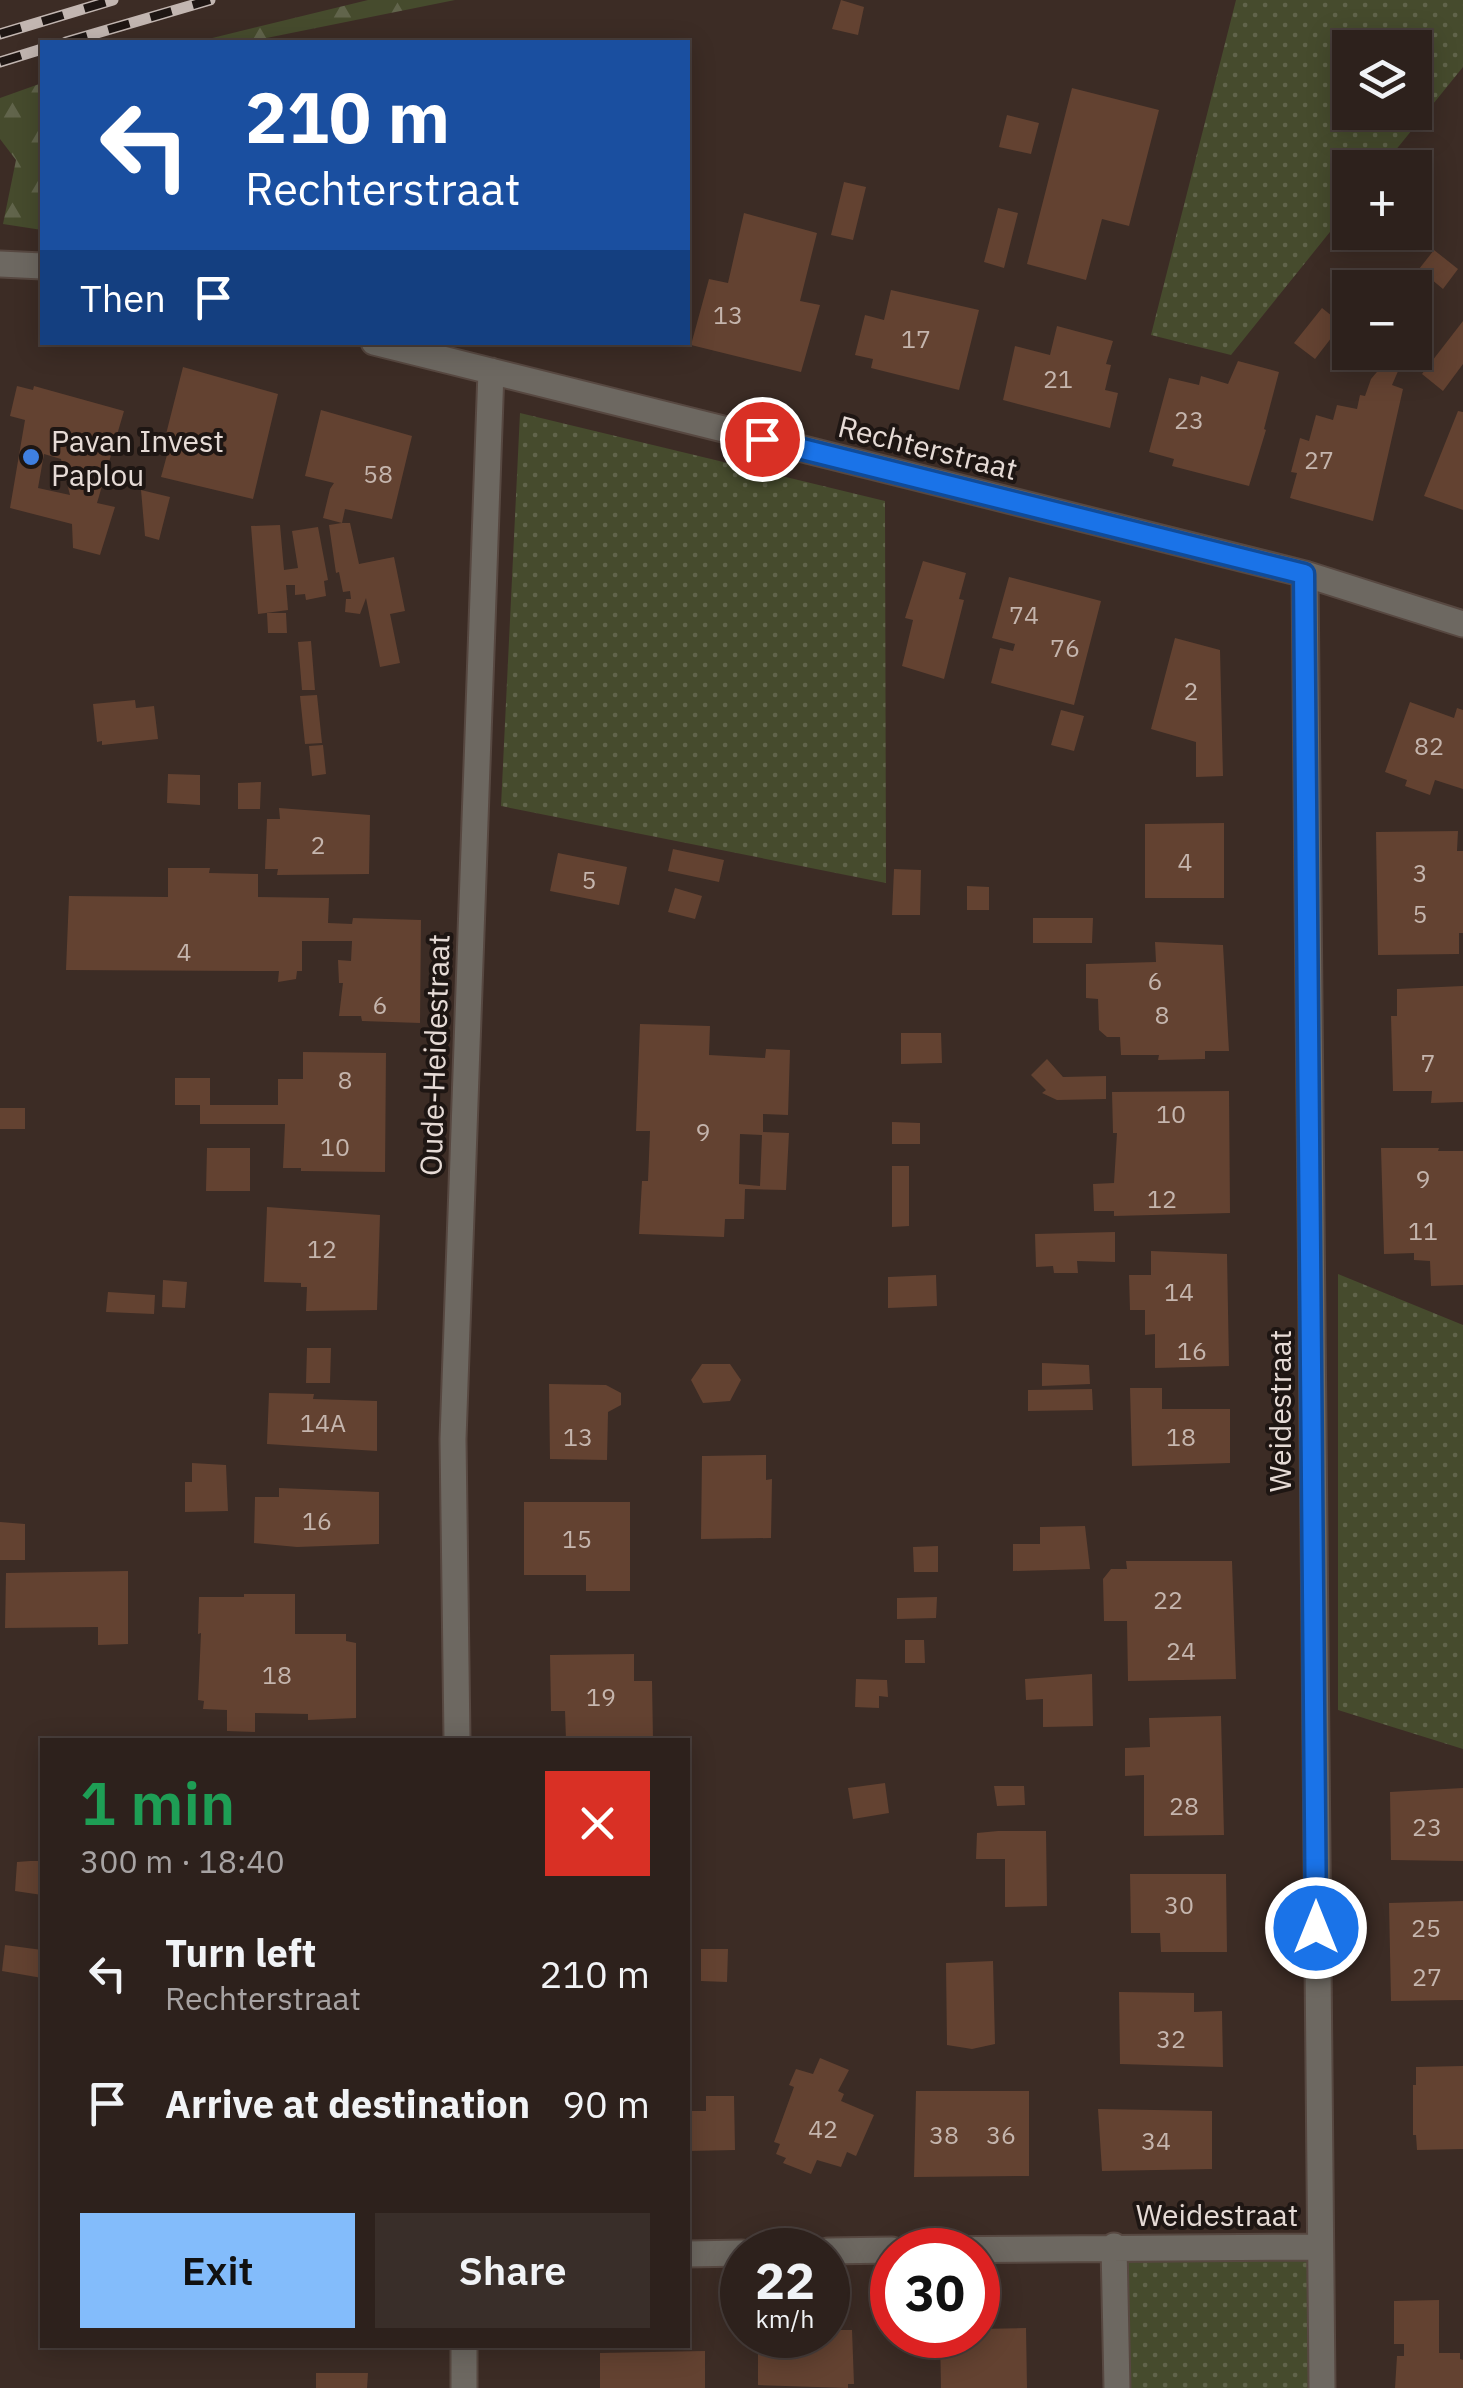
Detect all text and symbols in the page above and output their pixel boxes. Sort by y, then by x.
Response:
map controls [1332,30,1432,370]
button: layers [1332,30,1432,130]
text: 210 m [245,71,450,162]
icon: left [80,80,210,210]
button: + [1332,150,1432,250]
text: Rechterstraat [245,159,520,217]
icon: arrive [186,270,241,325]
button: − [1332,270,1432,370]
text: Then [80,273,166,322]
house number: 13 [713,298,743,331]
house number: 17 [901,322,931,355]
house number: 21 [1043,362,1073,395]
pin [720,397,805,482]
house number: 23 [1174,403,1204,436]
street label: Rechterstraat [834,406,1022,488]
icon: arrive [735,412,790,467]
place label: Pavan Invest Paplou [51,421,224,494]
house number: 27 [1304,443,1334,476]
marker: Pavan Invest Paplou [20,446,42,468]
house number: 58 [363,457,393,490]
house number: 74 [1009,598,1039,631]
house number: 76 [1050,631,1080,664]
house number: 2 [1183,674,1199,707]
house number: 82 [1414,729,1444,762]
house number: 2 [310,828,326,861]
house number: 4 [1177,845,1193,878]
house number: 3 [1412,856,1428,889]
house number: 5 [581,863,597,896]
house number: 5 [1412,897,1428,930]
street label: Oude-Heidestraat [410,933,458,1177]
house number: 4 [176,935,192,968]
house number: 6 [1147,964,1163,997]
house number: 6 [372,988,388,1021]
house number: 8 [1154,998,1170,1031]
house number: 7 [1420,1046,1436,1079]
house number: 8 [337,1063,353,1096]
house number: 10 [1156,1097,1186,1130]
house number: 9 [695,1115,711,1148]
house number: 10 [320,1130,350,1163]
house number: 9 [1415,1162,1431,1195]
house number: 12 [1147,1182,1177,1215]
house number: 11 [1408,1214,1438,1247]
house number: 12 [307,1232,337,1265]
house number: 14 [1164,1275,1194,1308]
street label: Weidestraat [1260,1330,1299,1492]
house number: 16 [1177,1334,1207,1367]
house number: 14A [300,1406,346,1439]
house number: 13 [563,1420,593,1453]
house number: 18 [1166,1420,1196,1453]
house number: 16 [302,1504,332,1537]
house number: 15 [562,1522,592,1555]
house number: 22 [1153,1583,1183,1616]
house number: 24 [1166,1634,1196,1667]
house number: 18 [262,1658,292,1691]
house number: 19 [586,1680,616,1713]
text: 1 min [80,1763,235,1842]
button: close [545,1771,650,1876]
house number: 28 [1169,1789,1199,1822]
house number: 23 [1412,1810,1442,1843]
text: 300 m · 18:40 [80,1840,285,1882]
position arrow [1264,1876,1368,1980]
house number: 30 [1164,1888,1194,1921]
house number: 25 [1411,1911,1441,1944]
text: Turn left [165,1928,316,1977]
icon: left [80,1946,135,2001]
text: 210 m [539,1949,650,1998]
house number: 27 [1412,1960,1442,1993]
text: Rechterstraat [165,1977,361,2019]
house number: 32 [1156,2022,1186,2055]
icon: arrive [80,2076,135,2131]
text: Arrive at destination [165,2079,530,2128]
text: 90 m [562,2079,650,2128]
house number: 42 [808,2112,838,2145]
house number: 38 [929,2118,959,2151]
house number: 36 [986,2118,1016,2151]
house number: 34 [1141,2124,1171,2157]
street label: Weidestraat [1136,2195,1298,2234]
button: Exit [80,2213,355,2328]
button: Share [375,2213,650,2328]
speed limit sign: 30 [870,2228,1000,2358]
text: 22 [755,2248,815,2313]
text: km/h [756,2302,814,2335]

